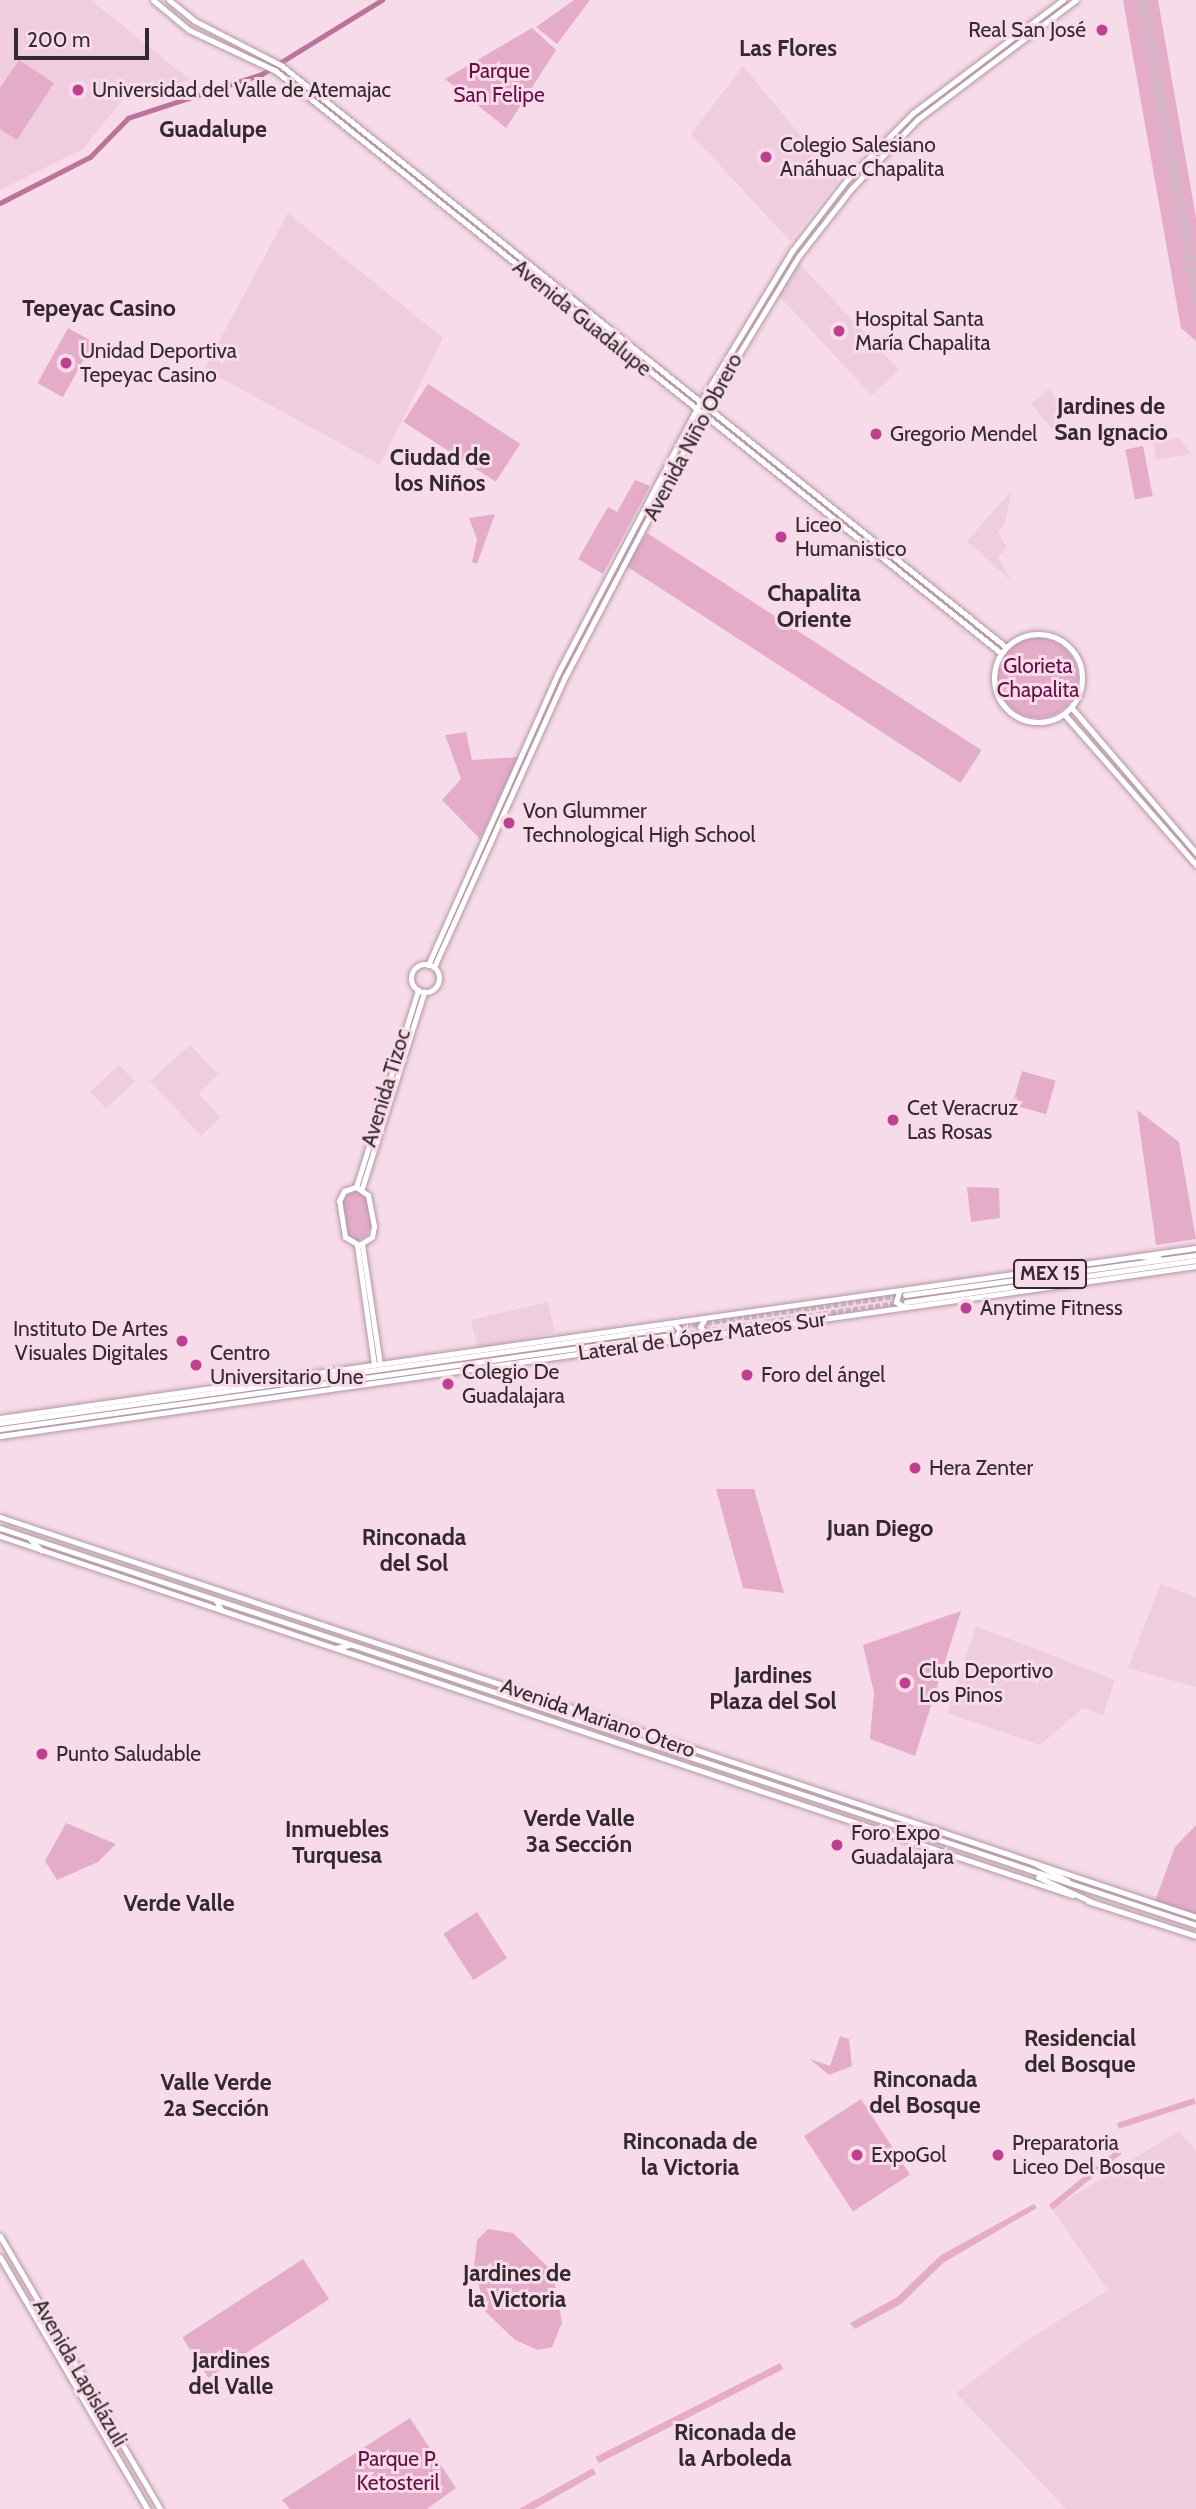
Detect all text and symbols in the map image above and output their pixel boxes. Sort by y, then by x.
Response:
scale bar [18,14,152,58]
place label: Real San José [968,17,1086,43]
marker: Real San José [1092,20,1112,40]
text: 200 m [27,27,90,52]
district label: Las Flores [739,34,837,62]
park label: Parque San Felipe [453,58,545,108]
place label: Universidad del Valle de Atemajac [92,77,391,103]
marker: Universidad del Valle de Atemajac [70,82,86,98]
district label: Guadalupe [159,115,267,143]
place label: Colegio Salesiano Anáhuac Chapalita [780,132,944,182]
marker: Colegio Salesiano Anáhuac Chapalita [758,149,774,165]
street label: Avenida Guadalupe [508,254,656,382]
district label: Tepeyac Casino [22,294,176,322]
place label: Hospital Santa María Chapalita [855,306,991,356]
marker: Hospital Santa María Chapalita [829,321,849,341]
place label: Unidad Deportiva Tepeyac Casino [80,338,237,388]
street label: Avenida Niño Obrero [638,349,748,525]
marker: Unidad Deportiva Tepeyac Casino [58,355,74,371]
district label: Jardines de San Ignacio [1054,392,1168,446]
place label: Gregorio Mendel [890,421,1037,447]
marker: Gregorio Mendel [868,426,884,442]
district label: Ciudad de los Niños [390,443,490,497]
place label: Liceo Humanistico [795,512,906,562]
marker: Liceo Humanistico [773,529,789,545]
district label: Chapalita Oriente [767,579,861,633]
park label: Glorieta Chapalita [997,653,1079,703]
place label: Von Glummer Technological High School [523,798,755,848]
marker: Von Glummer Technological High School [501,815,517,831]
street label: Avenida Tizoc [356,1026,416,1150]
place label: Cet Veracruz Las Rosas [907,1095,1018,1145]
marker: Cet Veracruz Las Rosas [885,1112,901,1128]
road number: MEX 15 [1012,1258,1088,1290]
place label: Anytime Fitness [980,1295,1123,1321]
marker: Anytime Fitness [958,1300,974,1316]
street label: Lateral de López Mateos Sur [577,1306,827,1366]
place label: Instituto De Artes Visuales Digitales [13,1316,168,1366]
marker: Instituto De Artes Visuales Digitales [174,1333,190,1349]
place label: Centro Universitario Une [210,1340,364,1390]
marker: Centro Universitario Une [188,1357,204,1373]
place label: Colegio De Guadalajara [462,1359,565,1409]
place label: Foro del ángel [761,1362,885,1388]
marker: Foro del ángel [739,1367,755,1383]
marker: Colegio De Guadalajara [440,1376,456,1392]
place label: Hera Zenter [929,1455,1033,1481]
marker: Hera Zenter [907,1460,923,1476]
district label: Juan Diego [827,1514,933,1542]
district label: Rinconada del Sol [362,1523,466,1577]
place label: Club Deportivo Los Pinos [919,1658,1053,1708]
district label: Jardines Plaza del Sol [709,1661,837,1715]
street label: Avenida Mariano Otero [498,1673,698,1763]
marker: Club Deportivo Los Pinos [897,1675,913,1691]
place label: Punto Saludable [56,1741,201,1767]
marker: Punto Saludable [34,1746,50,1762]
district label: Verde Valle 3a Sección [523,1804,635,1858]
district label: Inmuebles Turquesa [285,1815,389,1869]
place label: Foro Expo Guadalajara [851,1820,954,1870]
marker: Foro Expo Guadalajara [829,1837,845,1853]
district label: Verde Valle [123,1889,235,1917]
district label: Residencial del Bosque [1024,2024,1136,2078]
district label: Rinconada del Bosque [869,2065,981,2119]
district label: Valle Verde 2a Sección [160,2068,272,2122]
district label: Rinconada de la Victoria [623,2127,757,2181]
place label: Preparatoria Liceo Del Bosque [1012,2130,1165,2180]
place label: ExpoGol [871,2142,946,2168]
marker: ExpoGol [849,2147,865,2163]
marker: Preparatoria Liceo Del Bosque [990,2147,1006,2163]
district label: Jardines de la Victoria [463,2259,571,2313]
street label: Avenida Lapislázuli [27,2295,133,2451]
district label: Jardines del Valle [189,2346,273,2400]
district label: Riconada de la Arboleda [674,2418,796,2472]
park label: Parque P. Ketosteril [357,2446,439,2496]

